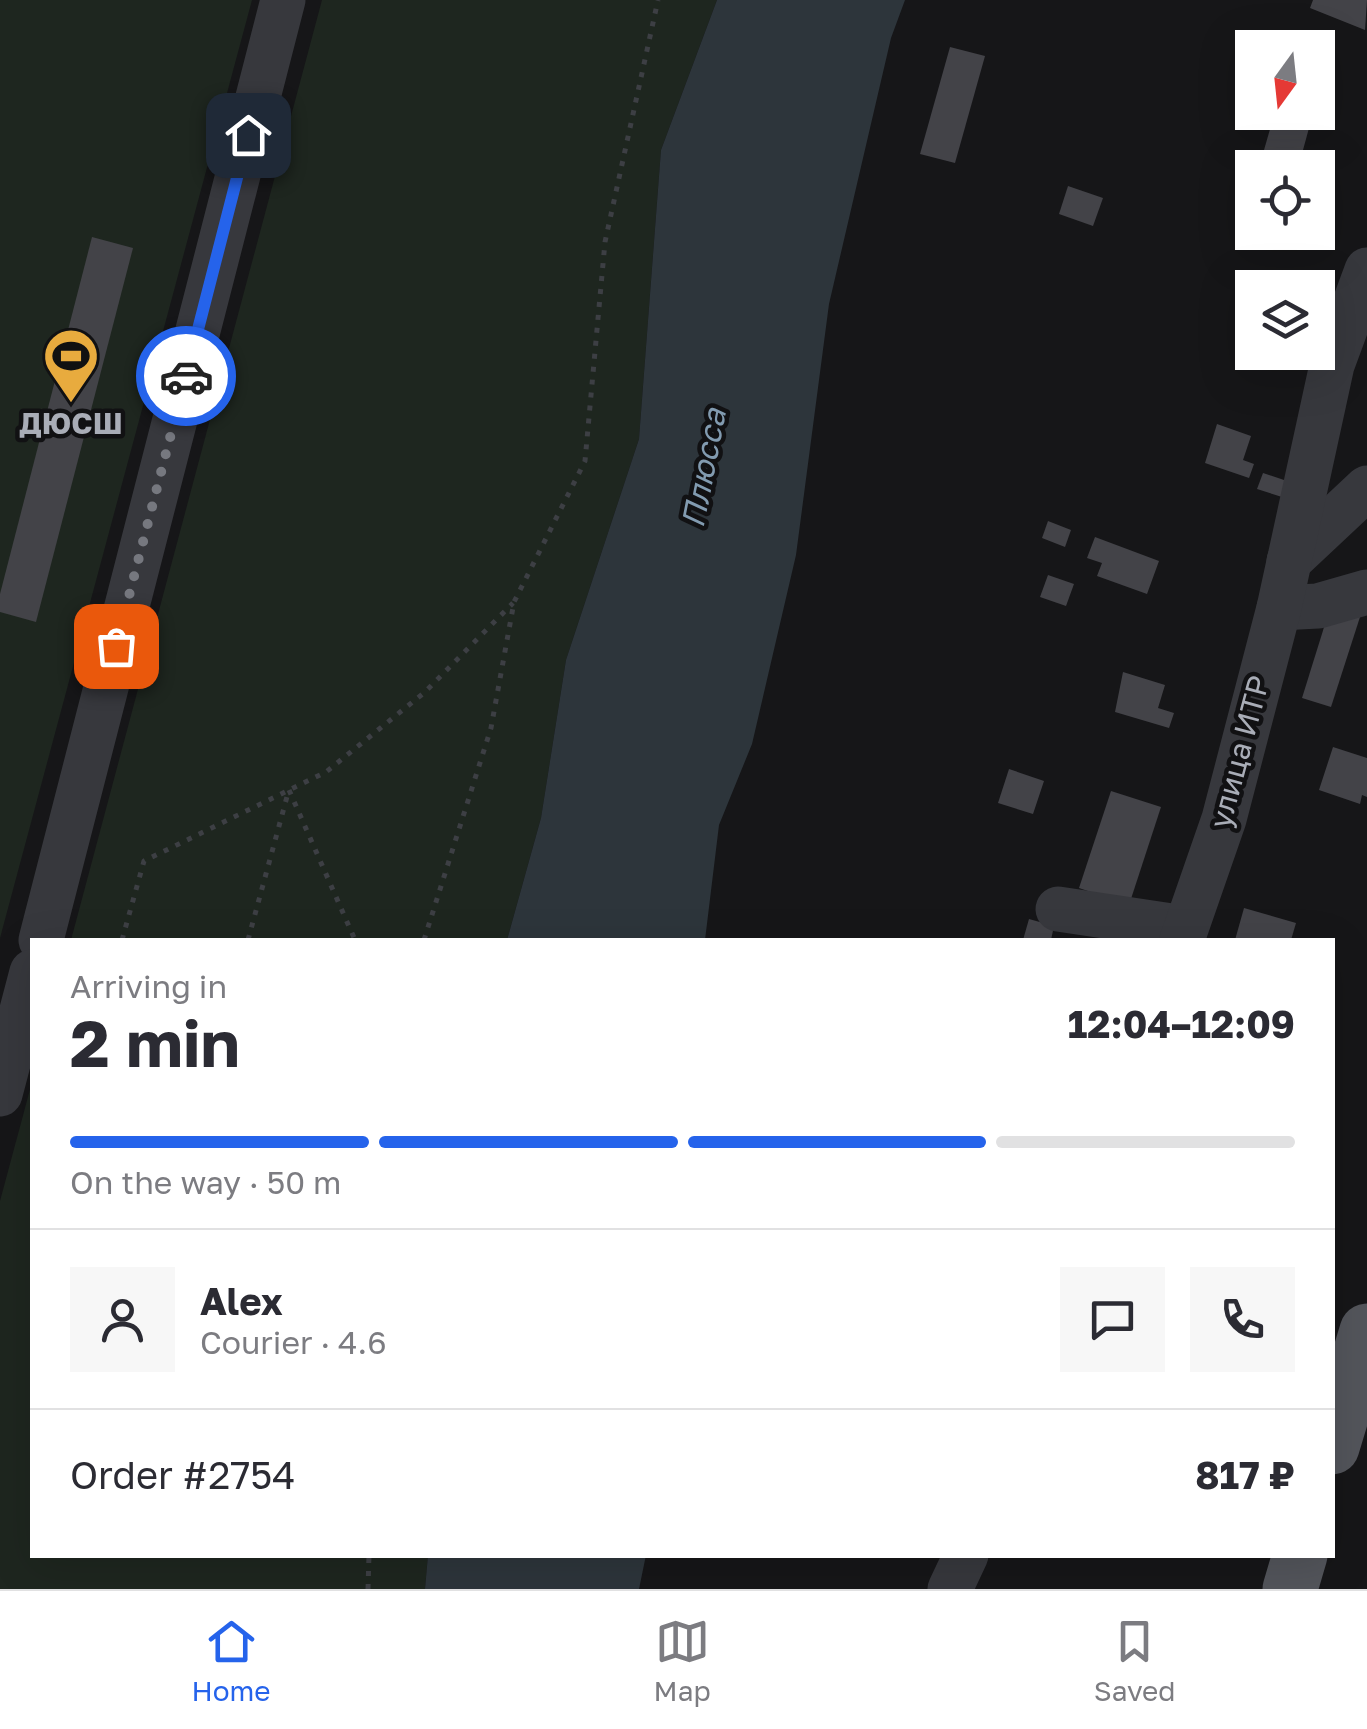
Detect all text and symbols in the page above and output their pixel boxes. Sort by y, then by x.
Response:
north arrow [1235,30,1335,130]
map controls [1235,30,1335,370]
pin [206,93,291,178]
icon: home [221,108,276,163]
button: locate [1235,150,1335,250]
button: layers [1235,270,1335,370]
sports icon: ДЮСШ [41,326,101,405]
courier [136,326,236,426]
icon: car [159,349,214,404]
water label: Плюсса [673,403,734,531]
place label: ДЮСШ [19,405,123,441]
pin [74,604,159,689]
icon: bag [89,619,144,674]
street label: улица ИТР [1201,672,1277,832]
text: Arriving in [70,967,227,1005]
text: 12:04–12:09 [1068,1001,1295,1046]
text: 2 min [70,1003,240,1081]
text: On the way · 50 m [70,1163,341,1201]
button: person [70,1267,175,1372]
button: chat [1060,1267,1165,1372]
button: phone [1190,1267,1295,1372]
text: Alex [200,1278,283,1323]
text: Courier · 4.6 [200,1323,387,1361]
text: Order #2754 [70,1452,296,1497]
text: 817 ₽ [1195,1452,1295,1497]
tab: Home [192,1614,271,1707]
tab: Map [654,1614,711,1707]
tab: Saved [1094,1614,1176,1707]

